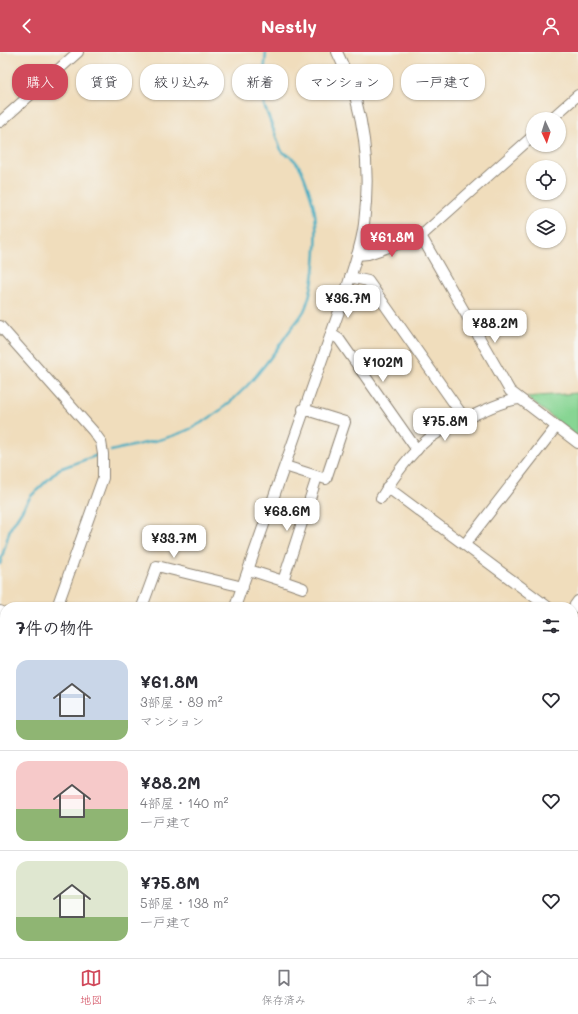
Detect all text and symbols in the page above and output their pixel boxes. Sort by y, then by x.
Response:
text: Nestly [261,14,317,38]
icon: back [16,15,38,37]
icon: person [540,15,562,37]
chip: 購入 [12,64,68,100]
chip: 賃貸 [76,64,132,100]
chip: 絞り込み [140,64,224,100]
chip: 新着 [232,64,288,100]
chip: マンション [296,64,393,100]
chip: 一戸建て [401,64,485,100]
north arrow [526,112,566,152]
map controls [526,112,566,248]
button: locate [526,160,566,200]
button: layers [526,208,566,248]
pin: ¥61.8M [359,224,425,258]
text: ¥61.8M [370,228,414,245]
pin: ¥36.7M [315,285,381,319]
text: ¥36.7M [325,289,371,306]
pin: ¥88.2M [462,310,528,344]
text: ¥88.2M [472,314,518,331]
pin: ¥102M [355,349,411,383]
text: ¥102M [363,353,403,370]
pin: ¥75.8M [412,408,478,442]
text: ¥75.8M [422,412,468,429]
pin: ¥68.6M [254,498,320,532]
text: ¥68.6M [264,502,310,519]
pin: ¥33.7M [141,525,207,559]
text: ¥33.7M [151,529,197,546]
icon: filters [540,615,562,637]
text: 7件の物件 [16,616,93,638]
text: ¥61.8M [140,670,198,692]
icon: home [48,676,96,724]
icon: heart [540,689,562,711]
text: 3部屋 · 89 m² [140,693,223,710]
text: マンション [140,712,204,729]
text: ¥88.2M [140,771,201,793]
icon: home [48,777,96,825]
icon: heart [540,790,562,812]
text: 4部屋 · 140 m² [140,794,229,811]
text: 一戸建て [140,813,192,830]
text: ¥75.8M [140,871,200,893]
icon: home [48,877,96,925]
icon: heart [540,890,562,912]
text: 5部屋 · 138 m² [140,894,228,911]
text: 一戸建て [140,913,192,930]
tab: 地図 [80,967,102,1007]
tab: 保存済み [262,967,306,1007]
tab: ホーム [466,967,498,1007]

